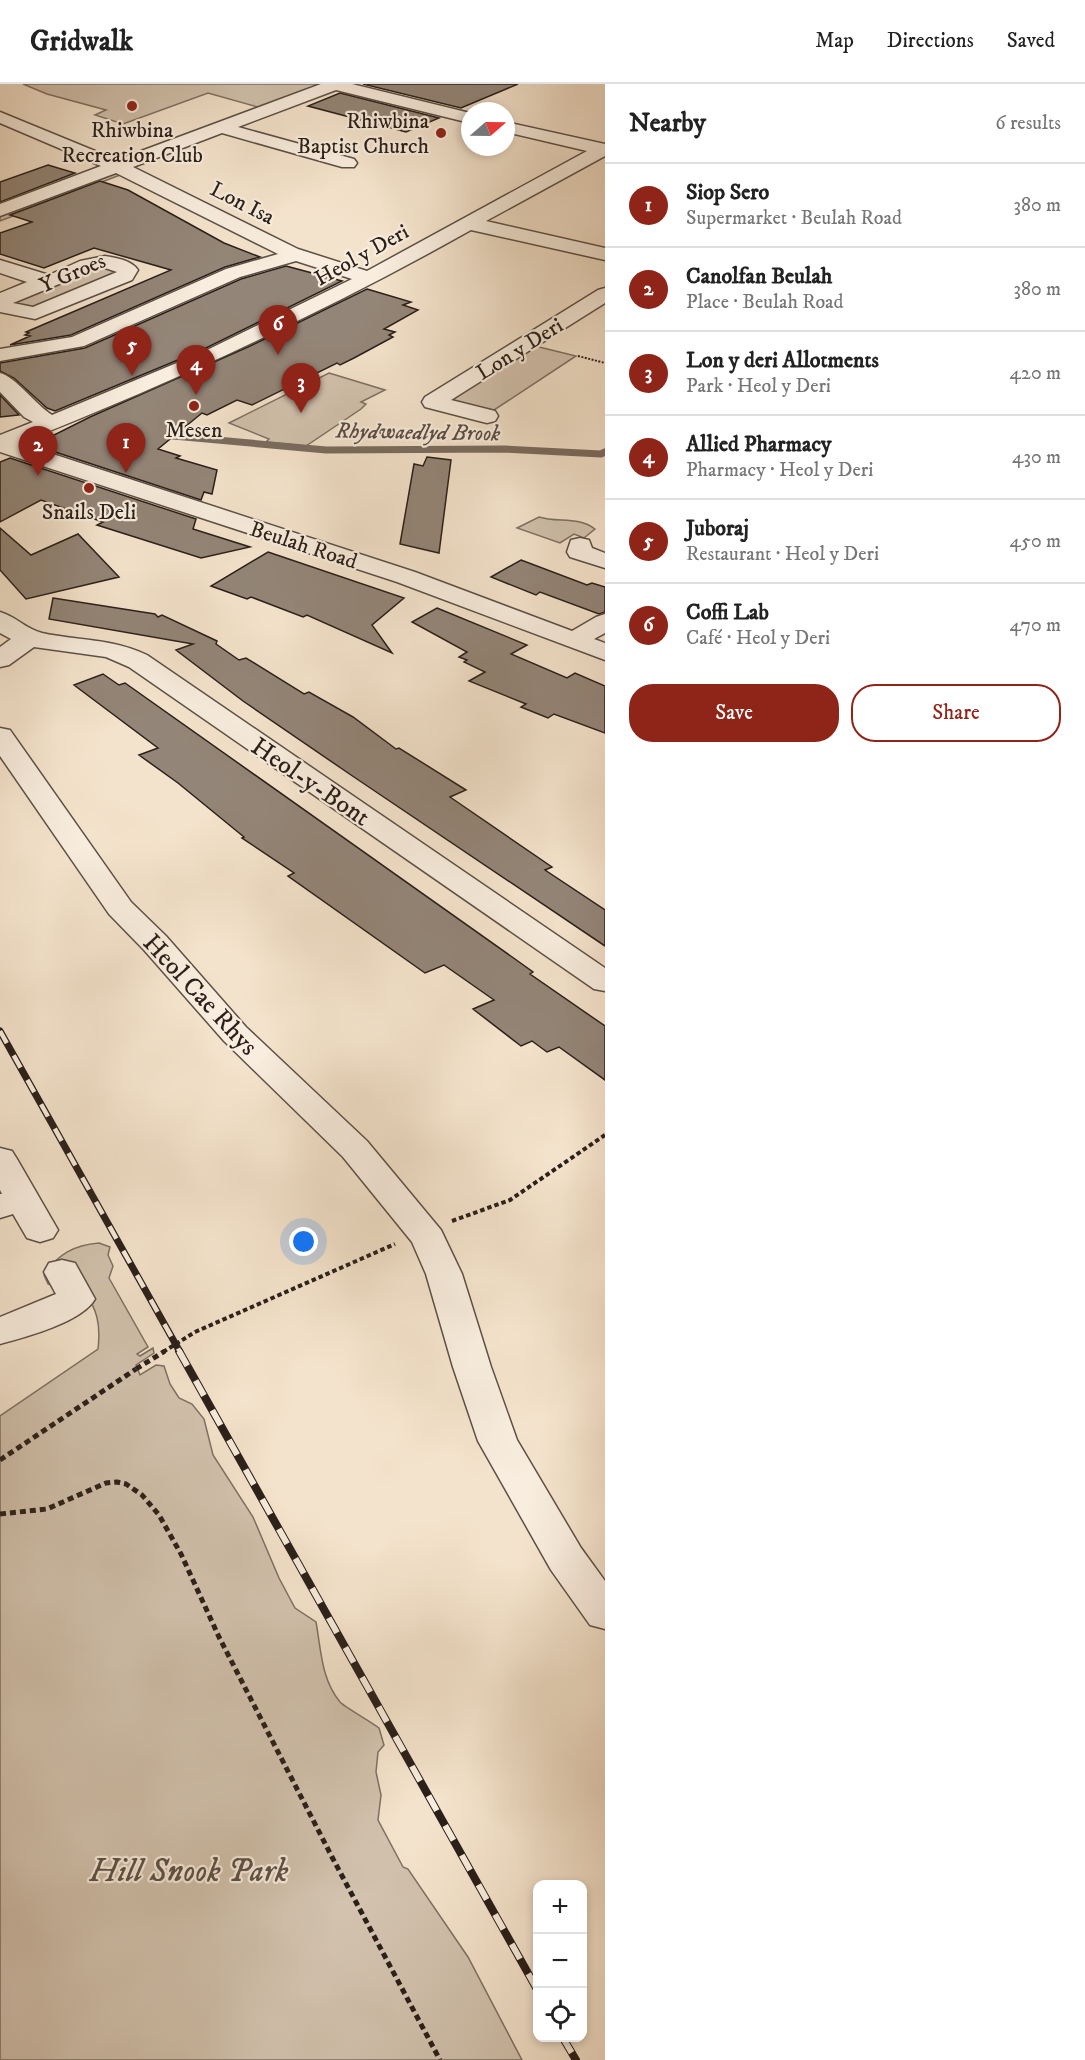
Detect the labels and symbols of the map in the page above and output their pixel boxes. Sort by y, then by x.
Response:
marker: Rhiwbina Recreation Club [125,99,139,113]
north arrow [461,102,515,156]
place label: Rhiwbina Baptist Church [297,108,430,160]
place label: Rhiwbina Recreation Club [61,117,203,169]
marker: Rhiwbina Baptist Church [434,126,448,140]
street label: Lon Isa [206,176,280,231]
street label: Heol y Deri [310,218,414,292]
street label: Y Groes [35,247,110,299]
pin: 6 [258,306,298,355]
street label: Lon y Deri [471,312,568,386]
pin: 5 [112,326,152,376]
pin: 4 [176,346,216,395]
pin: 3 [282,364,320,413]
marker: Mesen [187,399,201,413]
place label: Mesen [166,417,223,444]
water label: Rhydwaedlyd Brook [334,418,501,447]
pin: 1 [106,424,146,473]
pin: 2 [18,426,57,476]
marker: Snails Deli [82,481,96,495]
place label: Snails Deli [42,499,136,526]
street label: Beulah Road [246,515,361,575]
street label: Heol-y-Bont [244,730,376,834]
street label: Heol Cae Rhys [135,927,265,1063]
your location [289,1227,318,1256]
park label: Hill Snook Park [89,1852,289,1892]

